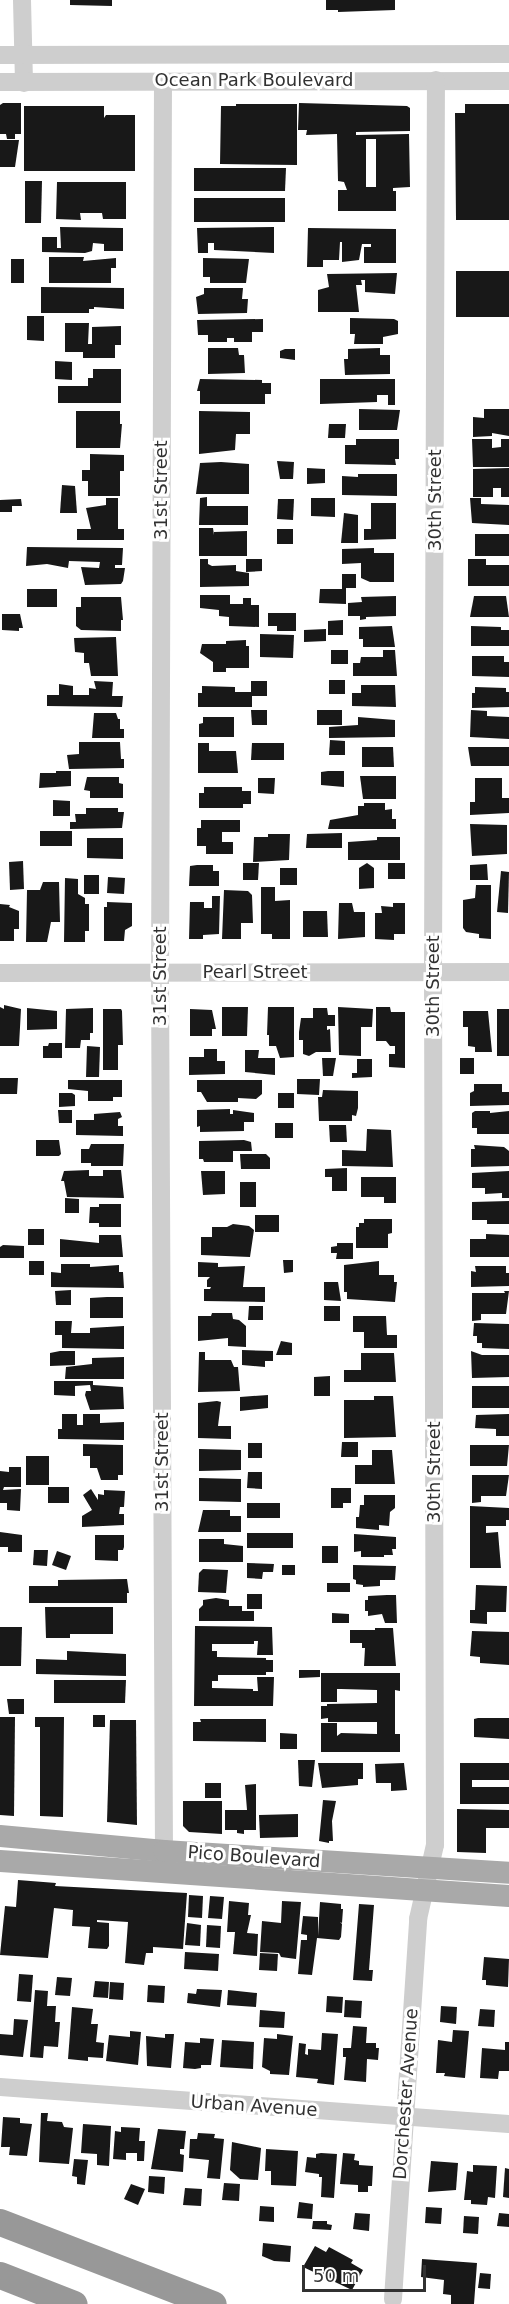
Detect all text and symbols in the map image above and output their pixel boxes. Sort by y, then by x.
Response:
street label: Ocean Park Boulevard [155,69,353,91]
street label: 31st Street [150,440,172,540]
street label: 30th Street [424,449,446,551]
street label: 31st Street [149,926,171,1026]
street label: 30th Street [422,935,444,1037]
street label: Pearl Street [202,961,308,983]
street label: 31st Street [151,1412,173,1512]
street label: 30th Street [423,1421,445,1523]
street label: Pico Boulevard [187,1842,321,1872]
street label: Dorchester Avenue [389,2008,423,2180]
street label: Urban Avenue [190,2091,318,2121]
scale bar [305,2253,430,2291]
text: 50 m [313,2265,359,2286]

